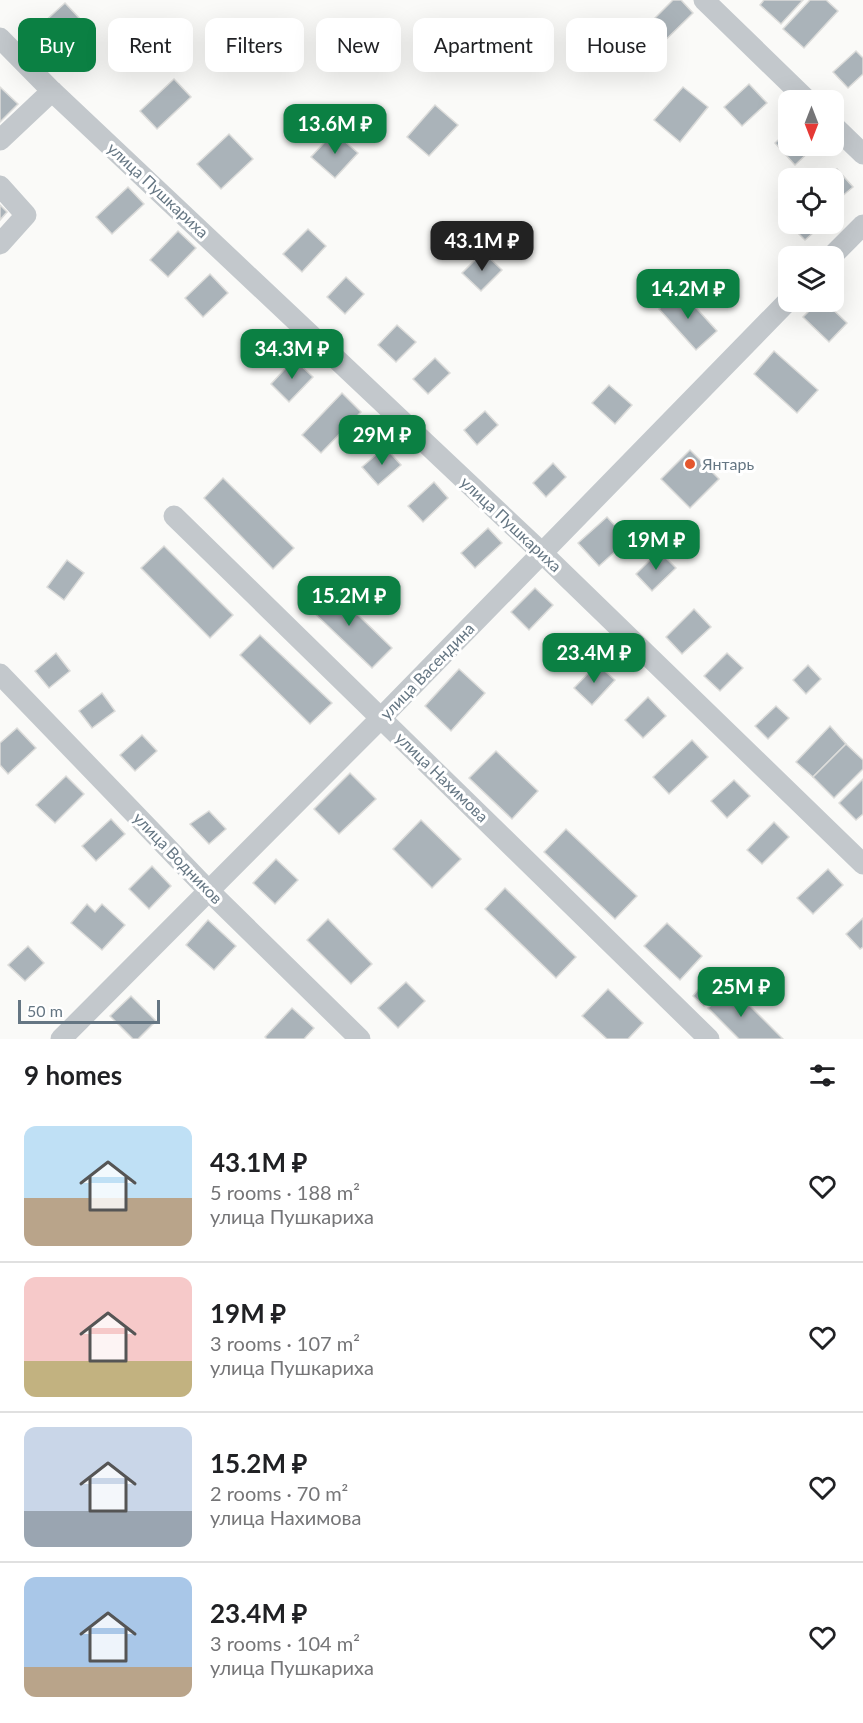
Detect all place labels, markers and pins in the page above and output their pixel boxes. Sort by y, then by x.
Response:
pin: 13.6M ₽ [280,104,390,155]
pin: 43.1M ₽ [427,221,537,272]
pin: 14.2M ₽ [633,269,743,320]
pin: 34.3M ₽ [237,329,347,380]
pin: 29M ₽ [340,415,424,466]
place label: Янтарь [701,454,754,473]
marker: Янтарь [683,457,697,471]
pin: 19M ₽ [614,520,698,571]
pin: 15.2M ₽ [294,576,404,627]
pin: 23.4M ₽ [539,633,649,684]
pin: 25M ₽ [699,967,783,1018]

